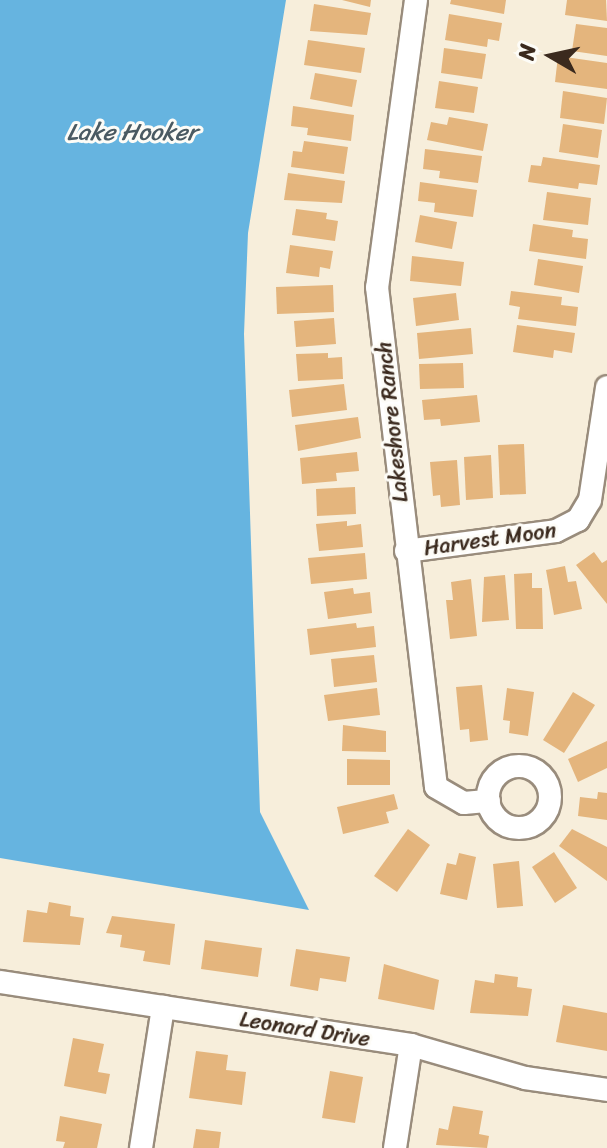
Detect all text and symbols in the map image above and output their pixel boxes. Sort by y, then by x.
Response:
north arrow [511,16,591,96]
text: N [506,42,547,63]
water label: Lake Hooker [67,119,197,147]
street label: Lakeshore Ranch [370,340,414,504]
street label: Harvest Moon [422,517,558,561]
street label: Leonard Drive [238,1006,372,1052]

